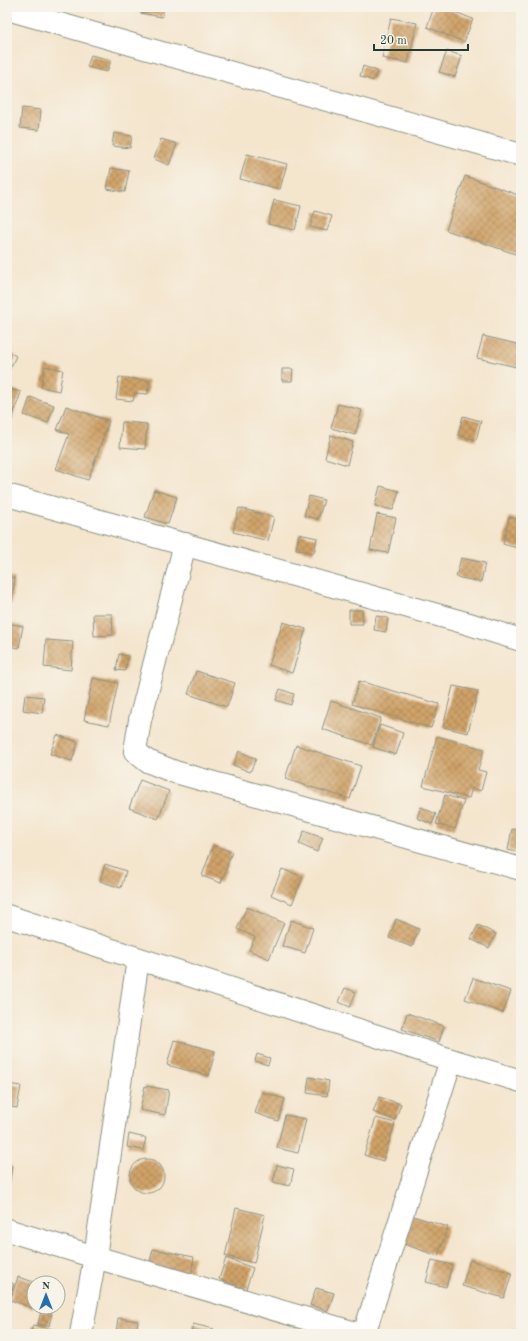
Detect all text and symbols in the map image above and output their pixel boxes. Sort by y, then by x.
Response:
scale bar [374,26,468,52]
text: 20 m [380,35,407,47]
north arrow [26,1275,66,1315]
text: N [42,1281,51,1292]

